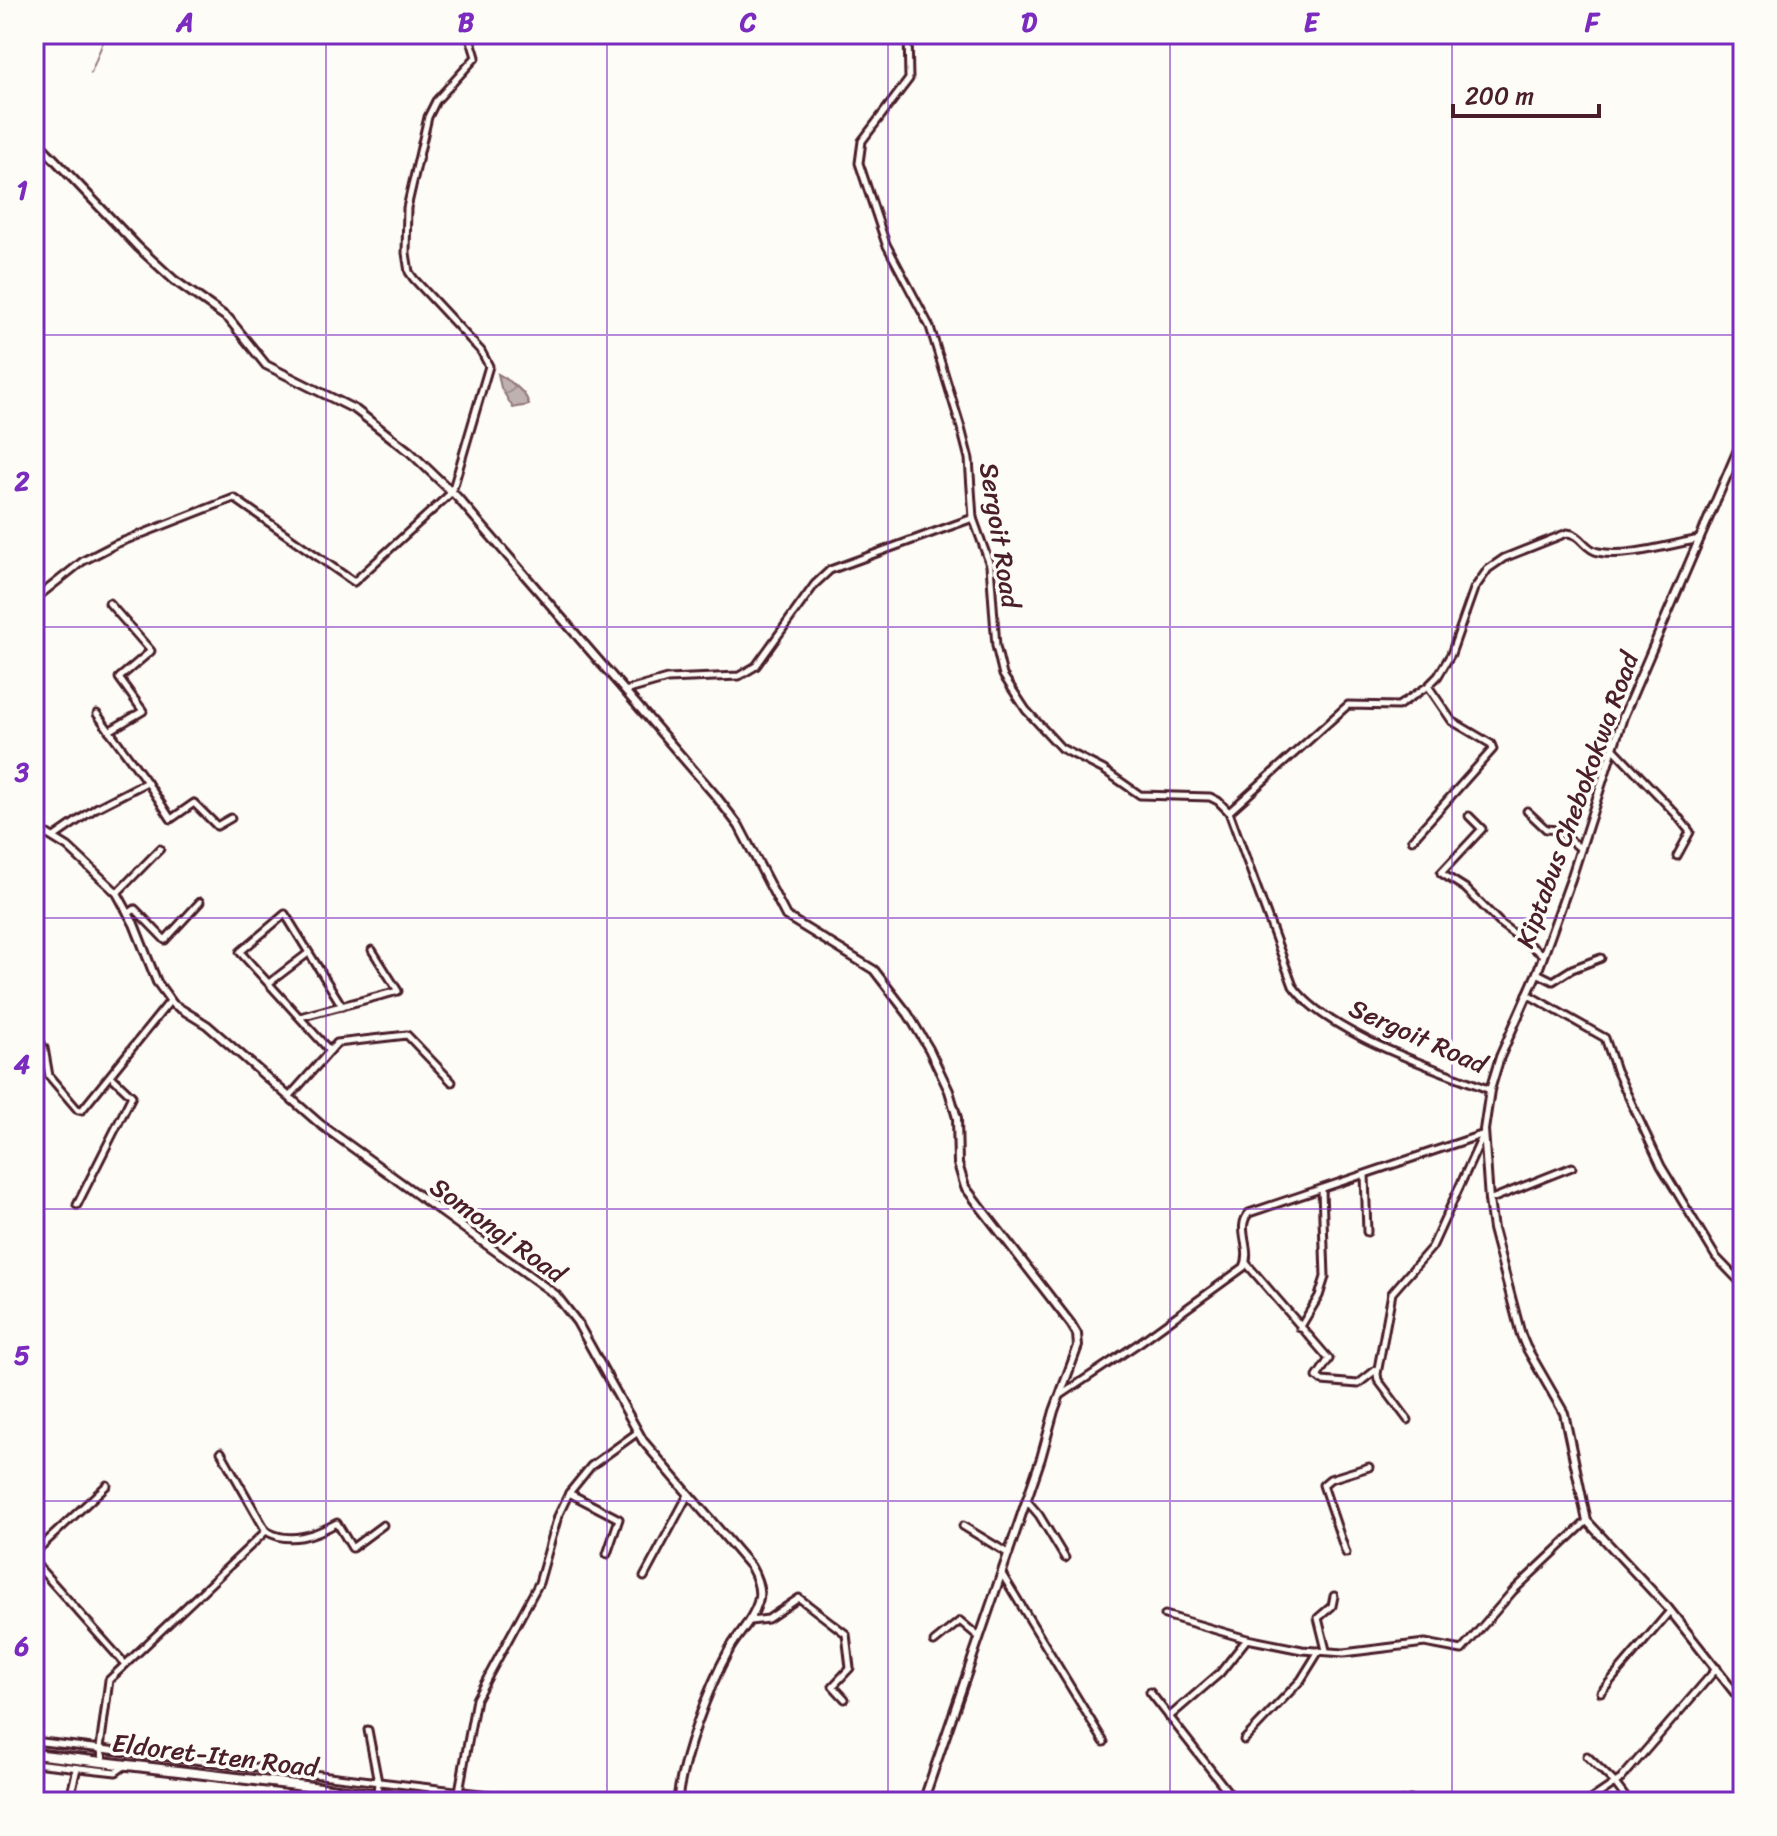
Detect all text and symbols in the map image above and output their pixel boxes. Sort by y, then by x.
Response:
text: A [175,0,194,45]
text: B [458,0,475,45]
text: C [739,0,757,45]
text: D [1021,0,1037,45]
text: E [1304,0,1321,45]
text: F [1584,0,1601,45]
scale bar [1453,68,1599,118]
text: 200 m [1465,75,1534,117]
text: 1 [16,167,28,213]
text: 2 [13,458,30,504]
street label: Sergoit Road [966,459,1035,613]
street label: Kiptabus Chebokokwa Road [1502,643,1653,954]
text: 3 [14,749,30,795]
street label: Sergoit Road [1342,985,1497,1088]
text: 4 [14,1041,30,1087]
street label: Somongi Road [420,1165,578,1297]
text: 5 [14,1332,30,1378]
text: 6 [14,1623,30,1669]
street label: Eldoret-Iten Road [109,1720,323,1791]

